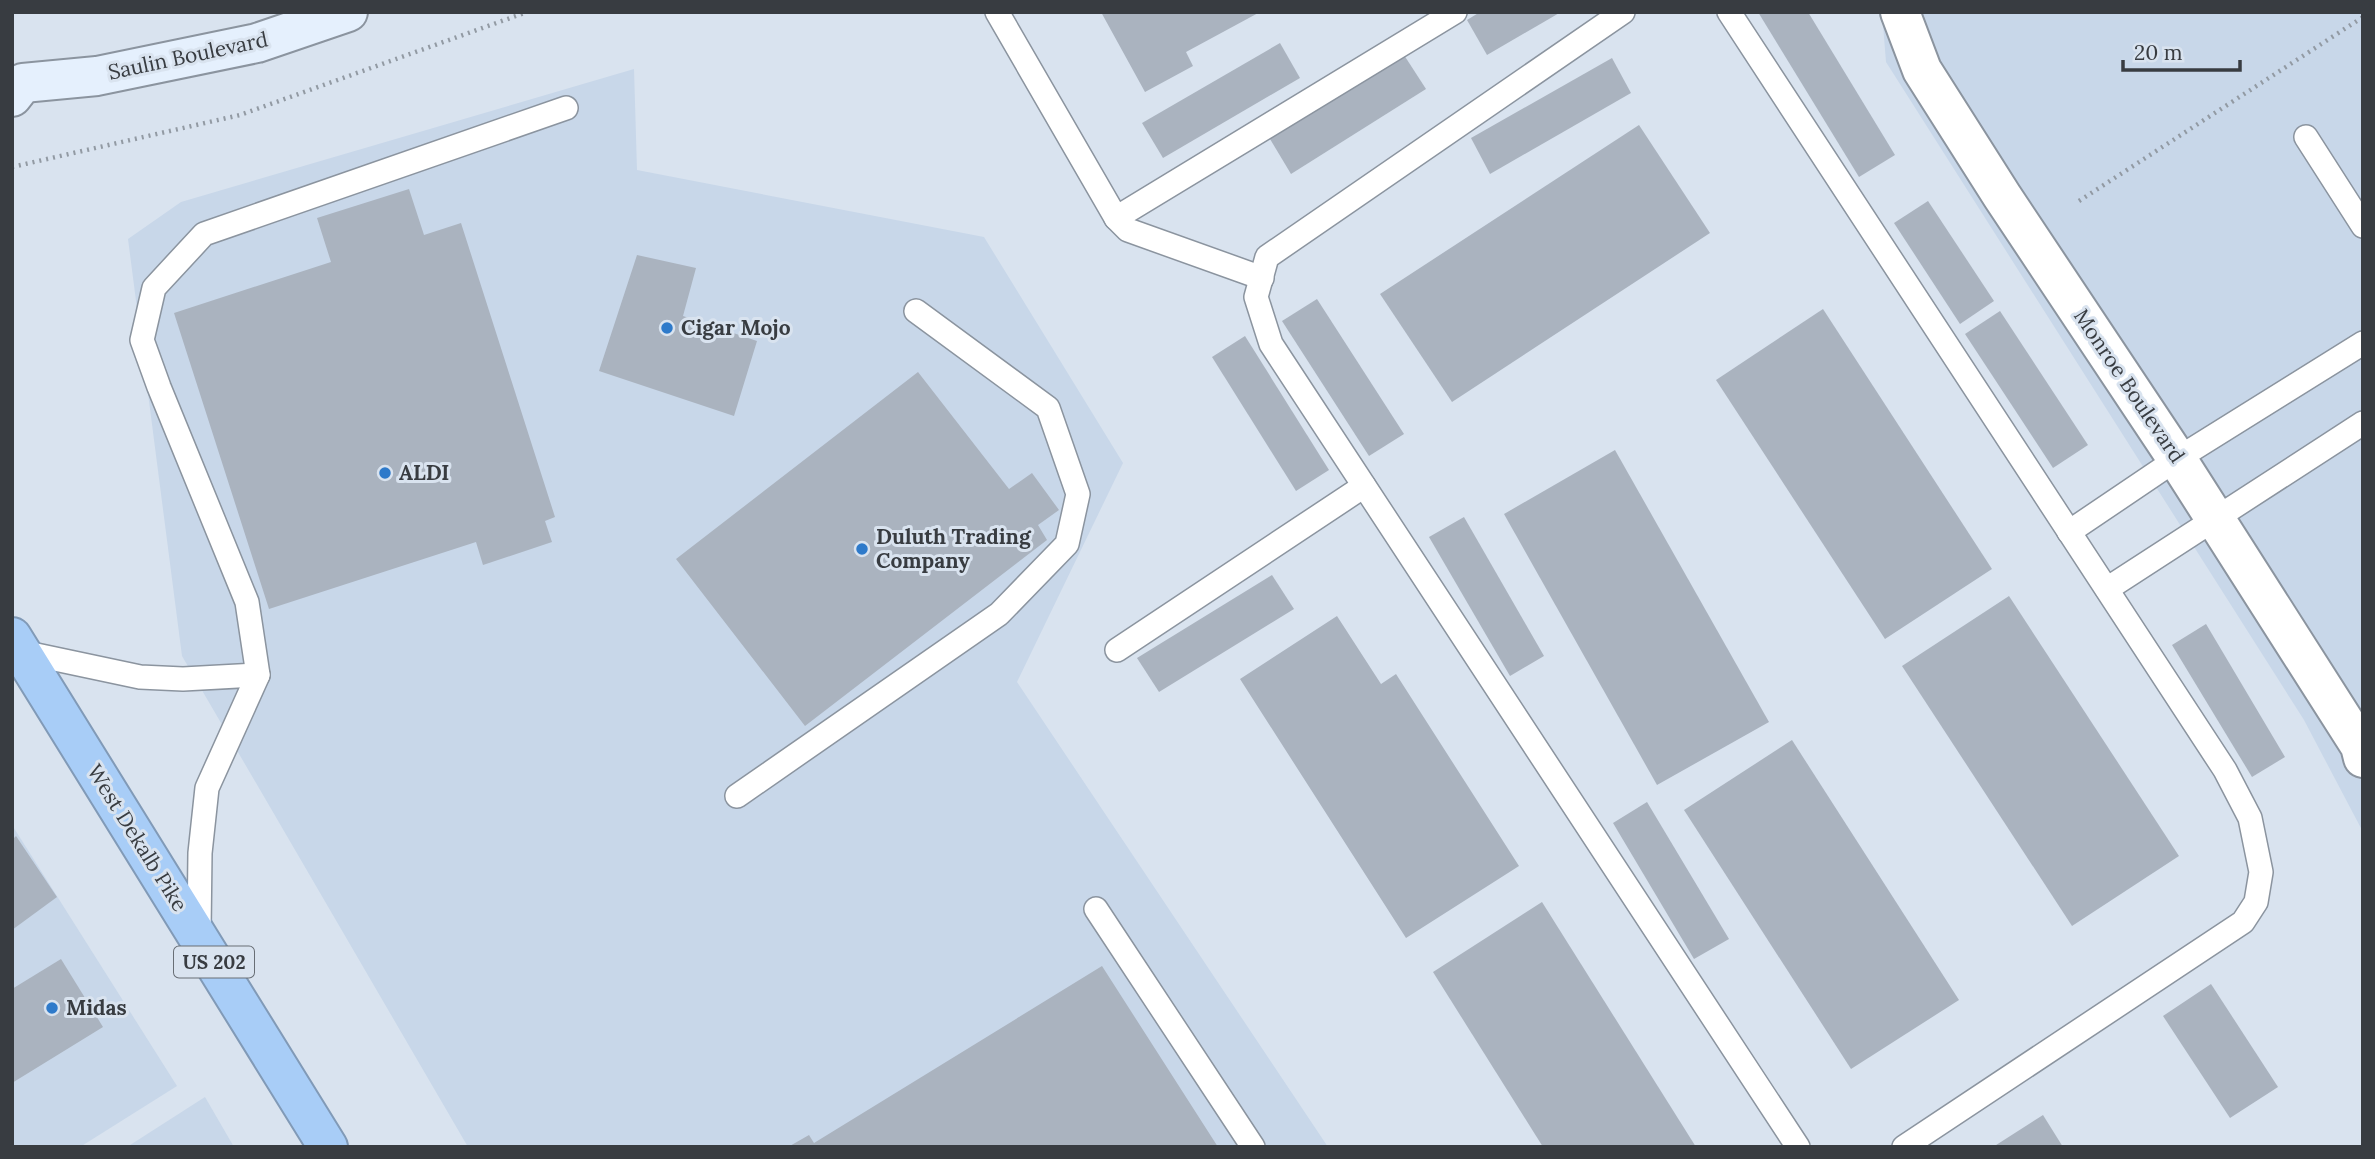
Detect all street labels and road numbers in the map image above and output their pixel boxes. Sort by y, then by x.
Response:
street label: Saulin Boulevard [106,25,270,86]
street label: Monroe Boulevard [2068,304,2191,468]
street label: West Dekalb Pike [81,759,194,916]
road number: US 202 [174,946,254,978]

